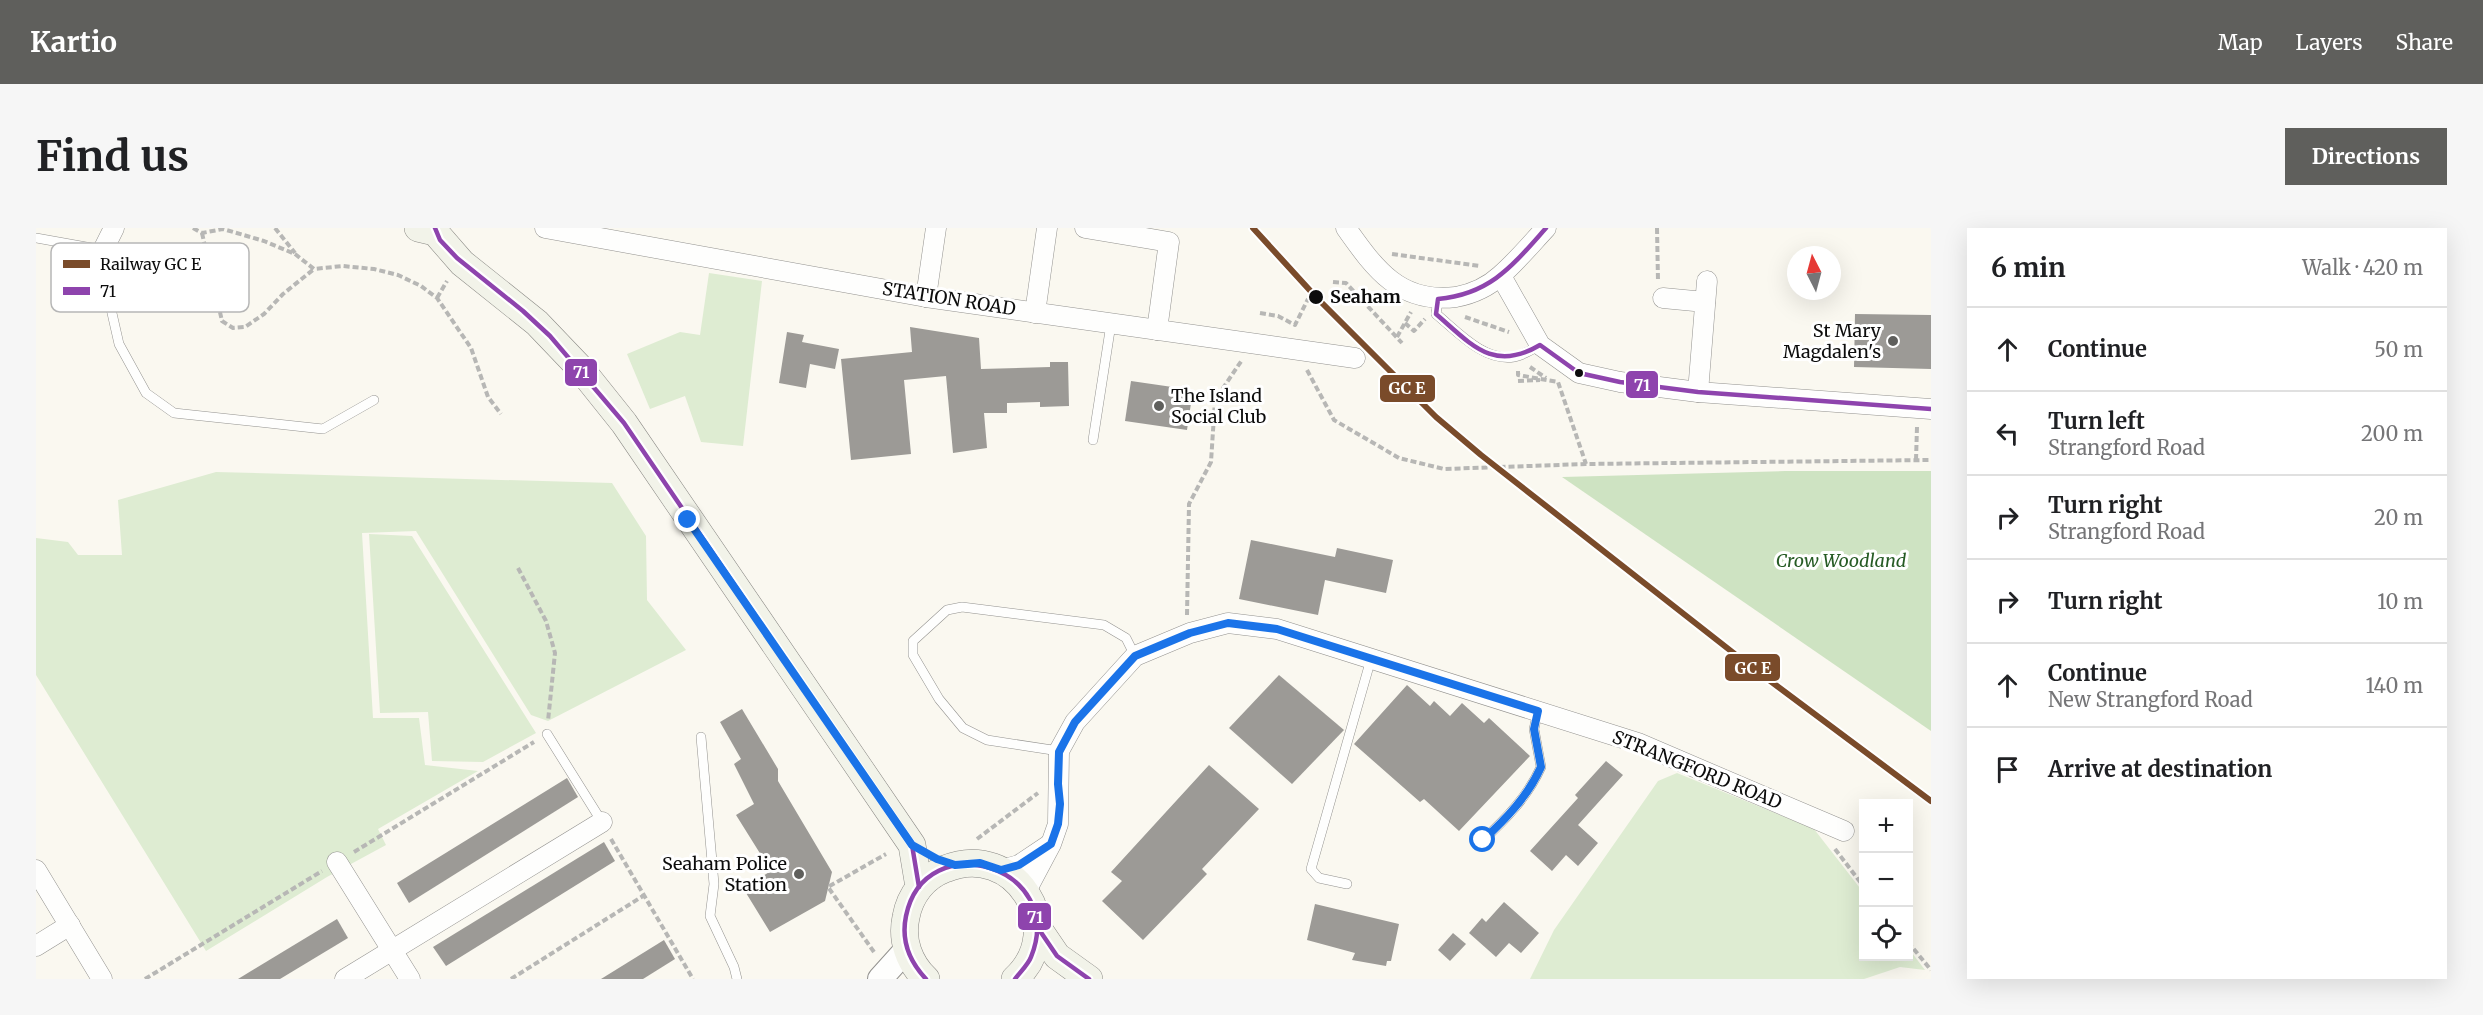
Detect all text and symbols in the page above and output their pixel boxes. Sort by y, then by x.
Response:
text: Kartio [30,24,117,60]
text: Map [2218,29,2263,56]
text: Layers [2296,29,2363,56]
text: Share [2396,29,2453,56]
button: Directions [2285,128,2447,185]
text: Find us [36,130,189,182]
legend [51,243,249,312]
north arrow [1787,246,1841,300]
text: 6 min [1991,251,2066,284]
text: Railway GC E [100,254,202,274]
text: Walk · 420 m [2302,255,2423,280]
street label: STATION ROAD [881,277,1017,320]
text: 71 [100,281,116,301]
place label: Seaham [1330,285,1401,308]
marker: Seaham [1307,288,1325,306]
place label: St Mary Magdalen's [1783,319,1882,363]
icon: ahead [1991,333,2024,366]
marker: St Mary Magdalen's [1886,334,1900,348]
text: Continue [2048,335,2147,363]
text: 50 m [2374,337,2423,362]
line badge: 71 [564,358,598,387]
text: 71 [573,362,590,382]
unlabelled marker [1573,367,1585,379]
line badge: 71 [1625,370,1659,399]
line badge: GC E [1379,374,1436,403]
text: 71 [1634,375,1651,395]
text: GC E [1388,378,1426,398]
place label: The Island Social Club [1171,384,1267,428]
marker: The Island Social Club [1152,399,1166,413]
text: Turn left [2048,407,2145,435]
icon: left [1991,417,2024,450]
text: 200 m [2361,421,2423,446]
text: Strangford Road [2048,435,2205,460]
text: Turn right [2048,491,2162,519]
icon: right [1991,501,2024,534]
text: 20 m [2374,505,2423,530]
route end [674,506,700,532]
text: Strangford Road [2048,519,2205,544]
park label: Crow Woodland [1776,549,1907,572]
icon: right [1991,585,2024,618]
text: Turn right [2048,587,2162,615]
text: 10 m [2377,589,2423,614]
line badge: GC E [1724,653,1781,682]
text: GC E [1734,658,1772,678]
text: Continue [2048,659,2147,687]
icon: ahead [1991,669,2024,702]
text: 140 m [2366,673,2423,698]
text: New Strangford Road [2048,687,2253,712]
street label: STRANGFORD ROAD [1609,725,1785,814]
icon: arrive [1991,753,2024,786]
text: Arrive at destination [2048,755,2272,783]
map controls [1859,799,1913,961]
button: + [1859,799,1913,853]
route start [1469,826,1495,852]
place label: Seaham Police Station [662,852,787,896]
button: − [1859,853,1913,907]
marker: Seaham Police Station [792,867,806,881]
line badge: 71 [1017,902,1052,931]
text: 71 [1027,907,1044,927]
button: locate [1859,907,1913,961]

